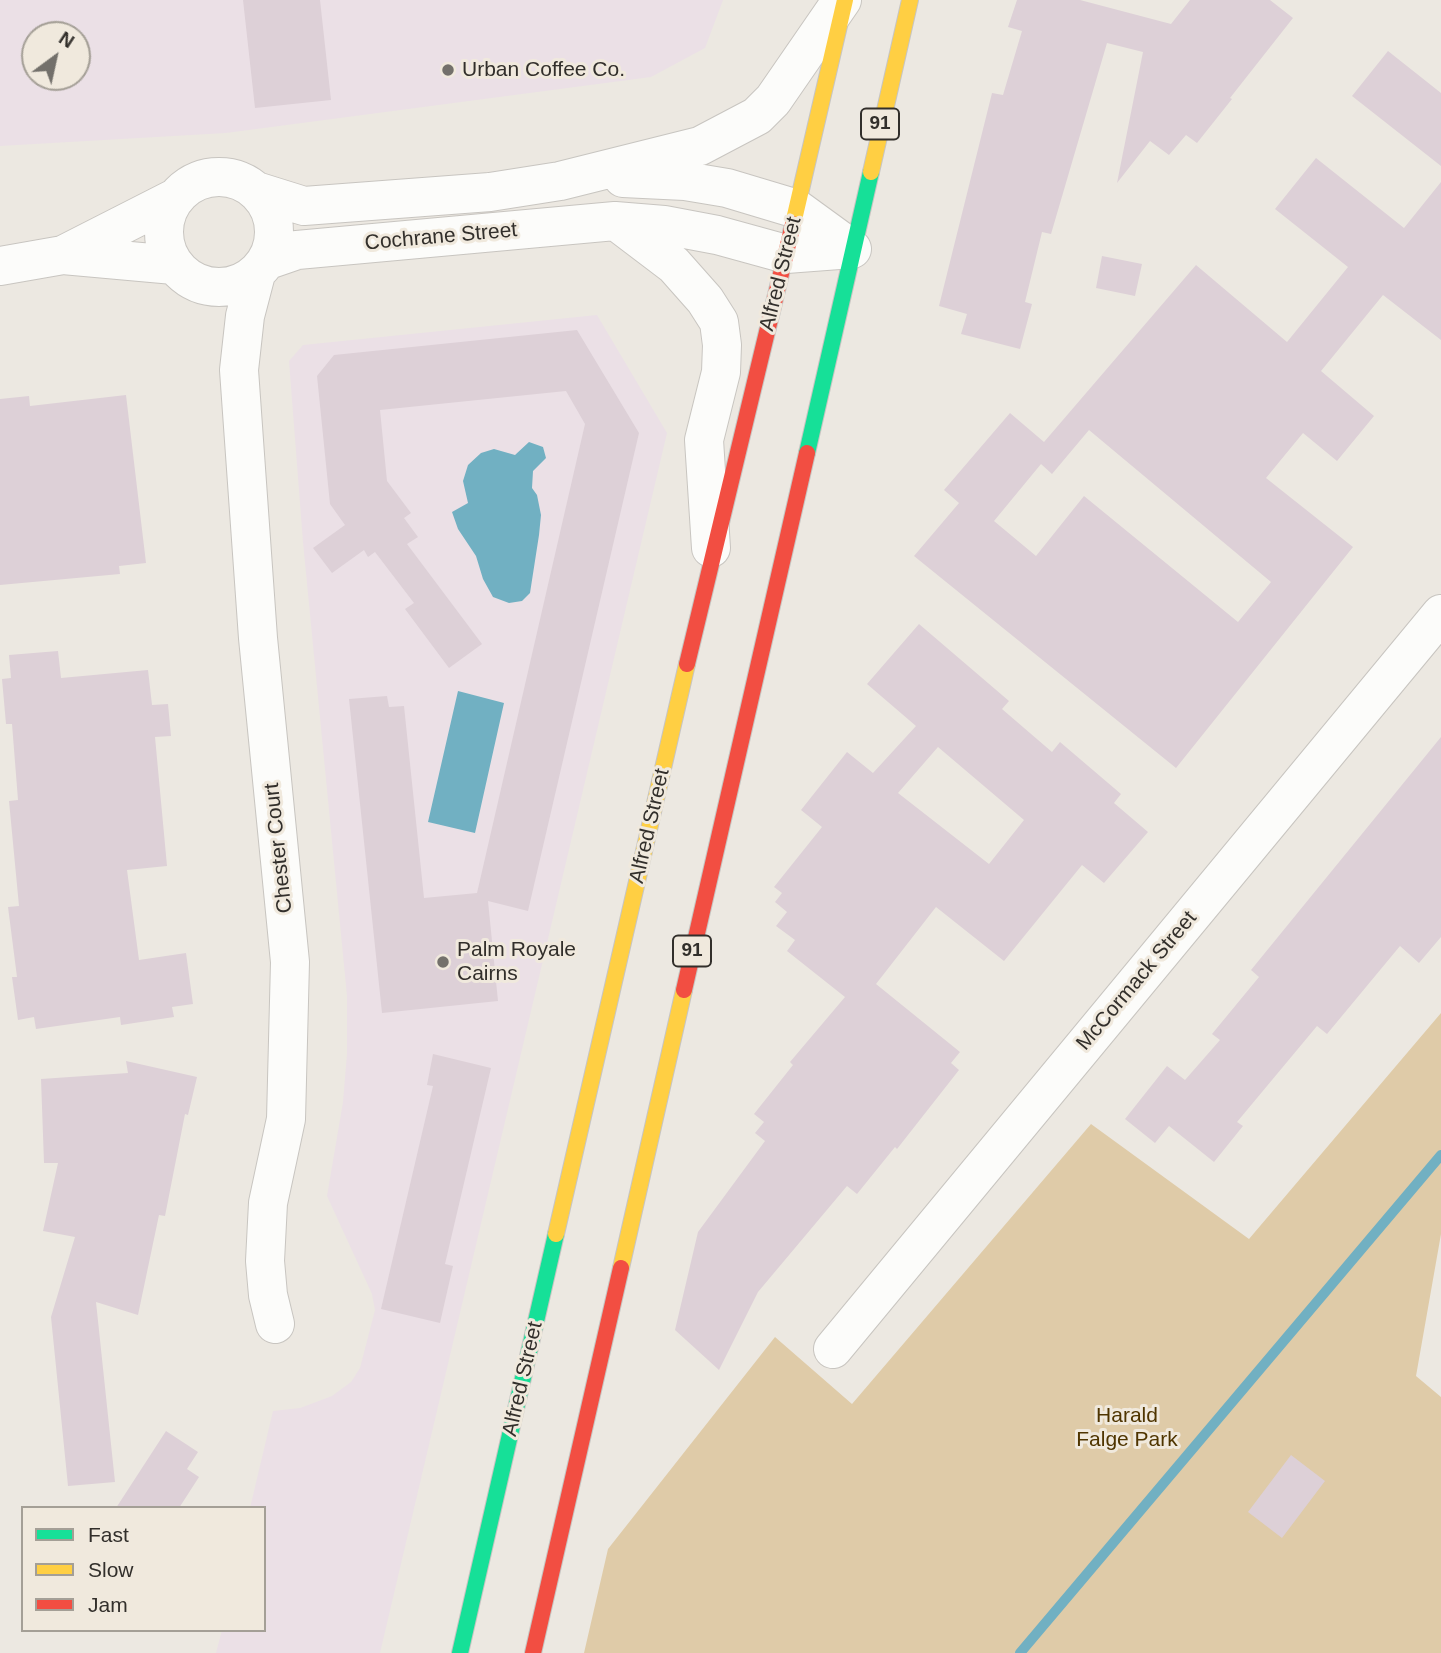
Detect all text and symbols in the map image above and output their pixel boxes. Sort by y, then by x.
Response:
north arrow [21,21,91,91]
text: N [55,27,78,52]
place label: Urban Coffee Co. [462,57,625,83]
marker: Urban Coffee Co. [440,62,456,78]
road number: 91 [861,108,899,140]
street label: Alfred Street [755,214,807,334]
street label: Cochrane Street [364,218,518,256]
street label: Alfred Street [625,766,675,886]
street label: Chester Court [260,782,298,914]
street label: McCormack Street [1071,906,1203,1056]
road number: 91 [673,936,711,967]
place label: Palm Royale Cairns [457,937,576,987]
marker: Palm Royale Cairns [435,954,451,970]
street label: Alfred Street [498,1319,548,1439]
park label: Harald Falge Park [1076,1403,1178,1453]
legend [21,1506,266,1632]
text: Fast [88,1523,129,1546]
text: Slow [88,1558,134,1581]
text: Jam [88,1593,128,1616]

